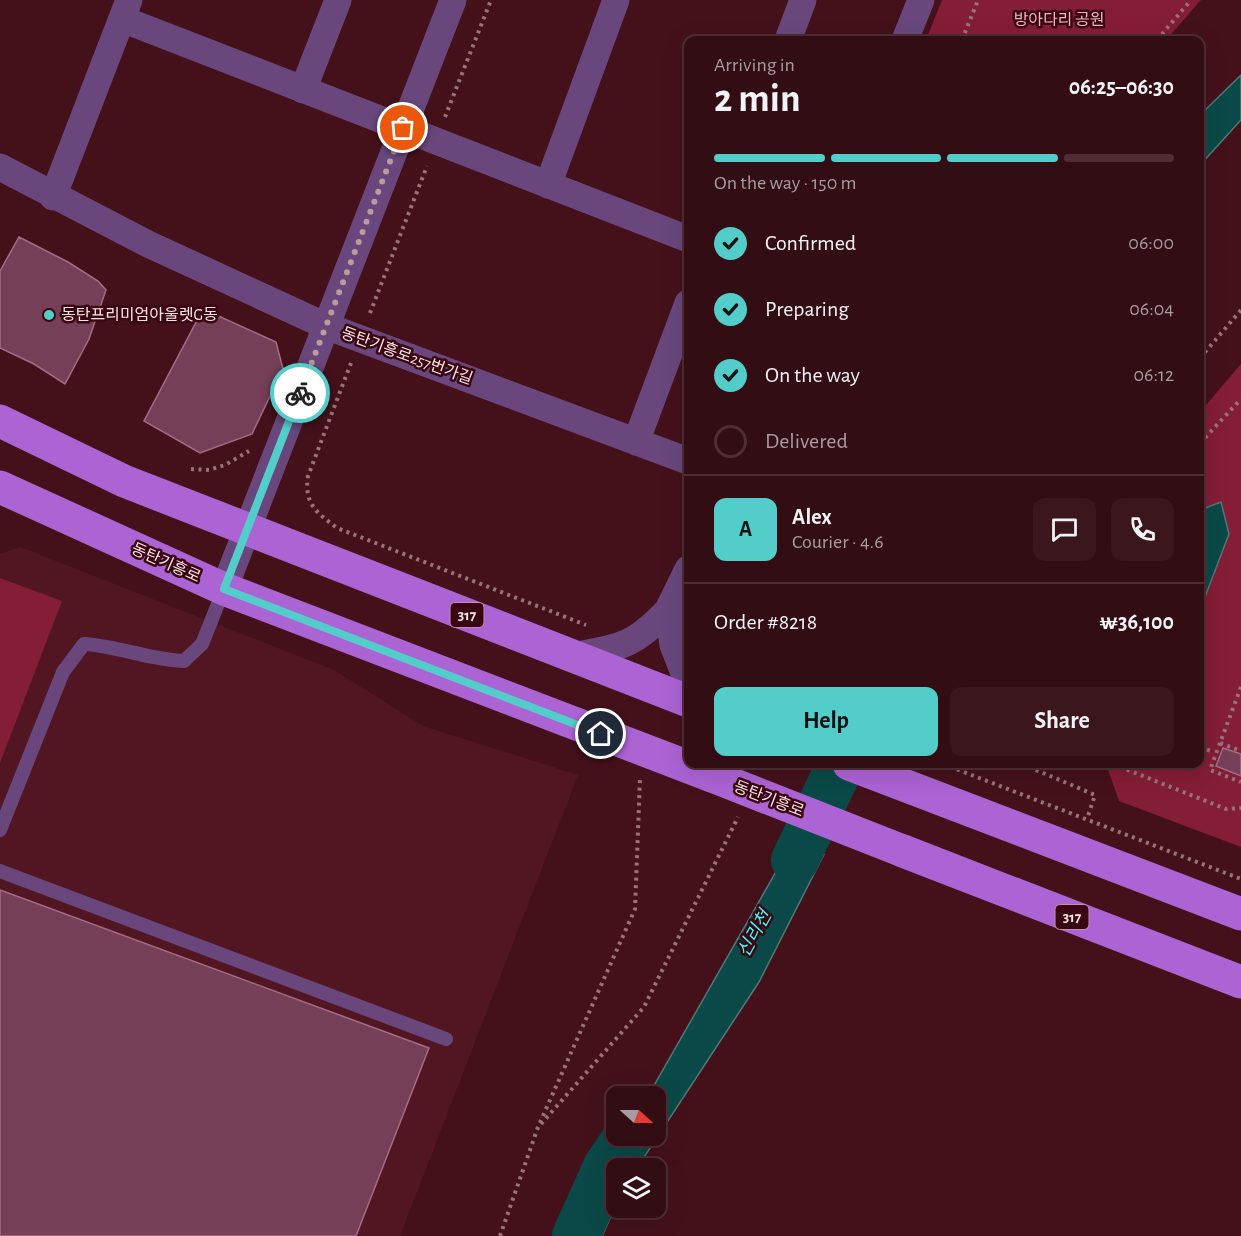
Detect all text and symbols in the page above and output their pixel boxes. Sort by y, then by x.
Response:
park label: 방아다리 공원 [1014,12,1104,28]
text: Arriving in [714,55,795,75]
text: 06:25–06:30 [1069,76,1174,98]
text: 2 min [714,80,801,119]
pin [377,102,428,153]
icon: bag [386,111,419,144]
text: On the way · 150 m [714,173,857,193]
icon: check [714,227,747,260]
text: Confirmed [765,232,856,254]
text: 06:00 [1128,233,1174,253]
icon: check [714,293,747,326]
text: Preparing [765,298,849,320]
text: 06:04 [1129,299,1174,319]
place label: 동탄프리미엄아울렛G동 [61,307,218,323]
marker: 동탄프리미엄아울렛G동 [42,308,56,322]
street label: 동탄기흥로257번가길 [339,325,475,387]
icon: check [714,359,747,392]
courier [270,363,330,423]
text: On the way [765,364,860,386]
text: 06:12 [1133,365,1174,385]
icon: bike [284,377,317,410]
text: Delivered [765,430,848,452]
button: chat [1033,498,1096,561]
button: phone [1111,498,1174,561]
text: Alex [792,506,832,528]
text: A [739,518,752,540]
text: Courier · 4.6 [792,532,884,552]
street label: 동탄기흥로 [129,541,203,585]
road number: 317 [450,603,484,627]
text: Order #8218 [714,611,817,633]
text: ₩36,100 [1099,611,1174,633]
button: Help [714,687,938,756]
button: Share [950,687,1174,756]
pin [575,708,626,759]
icon: home [584,717,617,750]
street label: 동탄기흥로 [732,778,806,820]
water label: 신리천 [734,905,776,960]
road number: 317 [1056,905,1088,929]
north arrow [606,1086,666,1146]
map controls [606,1086,666,1218]
button: layers [606,1158,666,1218]

